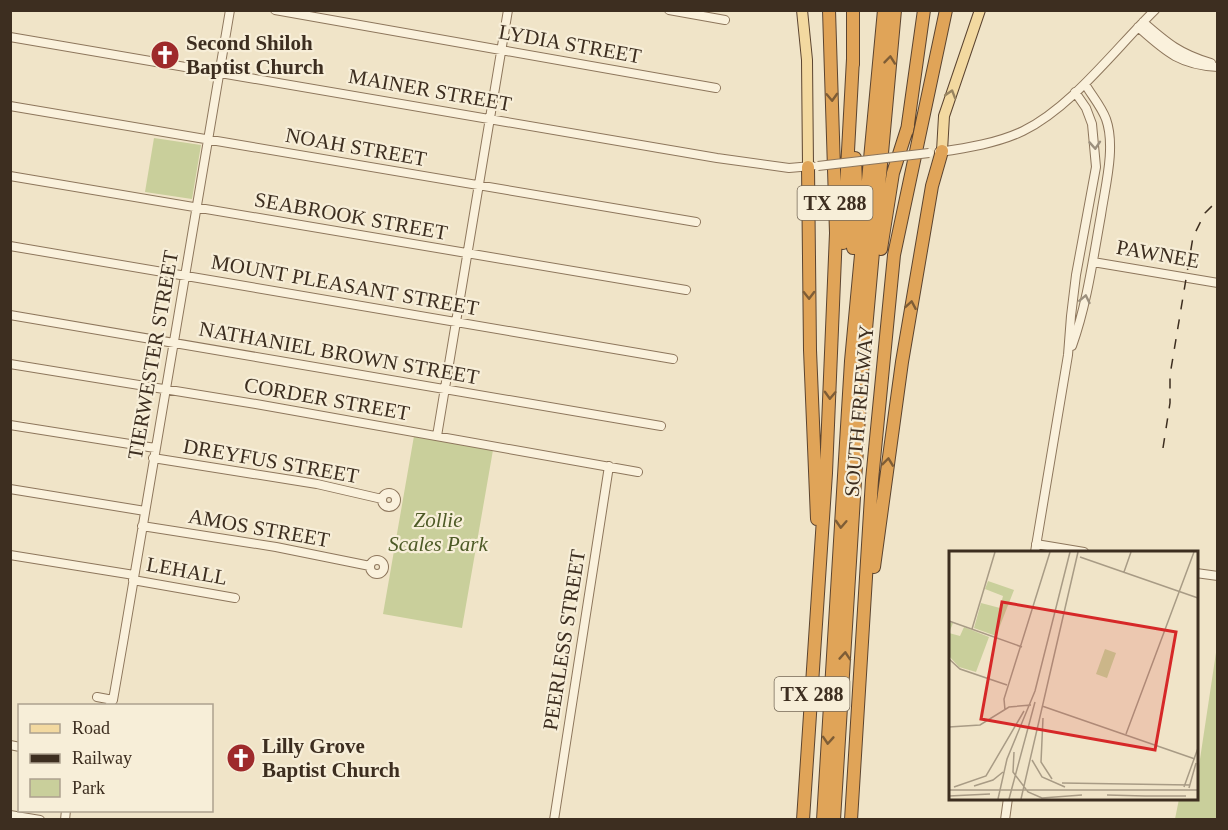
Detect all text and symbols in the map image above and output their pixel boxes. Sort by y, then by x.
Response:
street label: LYDIA STREET [497,20,643,68]
place label: Second Shiloh Baptist Church [186,31,324,79]
church icon: Second Shiloh Baptist Church [149,39,181,71]
one-way arrow [883,55,896,64]
street label: MAINER STREET [347,64,514,116]
one-way arrow [944,89,956,100]
one-way arrow [826,93,838,102]
street label: NOAH STREET [284,123,429,171]
one-way arrow [1088,141,1101,150]
road number: TX 288 [798,186,872,220]
street label: SEABROOK STREET [253,187,449,245]
street label: PAWNEE [1115,235,1201,273]
street label: TIERWESTER STREET [123,248,183,461]
street label: MOUNT PLEASANT STREET [209,250,481,320]
one-way arrow [803,290,815,299]
one-way arrow [1078,294,1091,304]
one-way arrow [905,300,917,309]
street label: NATHANIEL BROWN STREET [197,317,481,389]
street label: SOUTH FREEWAY [840,324,878,498]
street label: CORDER STREET [242,373,412,425]
one-way arrow [824,391,836,400]
street label: DREYFUS STREET [181,434,361,488]
one-way arrow [881,458,894,467]
street label: AMOS STREET [187,504,332,552]
park label: Zollie Scales Park [388,508,489,556]
one-way arrow [835,520,848,529]
street label: PEERLESS STREET [538,548,590,732]
inset map [949,551,1198,800]
street label: LEHALL [145,552,229,590]
one-way arrow [839,652,852,661]
road number: TX 288 [774,677,850,711]
legend [18,704,213,812]
text: Road [72,718,110,738]
place label: Lilly Grove Baptist Church [262,734,400,782]
one-way arrow [822,735,835,744]
church icon: Lilly Grove Baptist Church [225,742,257,774]
text: Railway [72,748,132,768]
text: Park [72,778,105,798]

